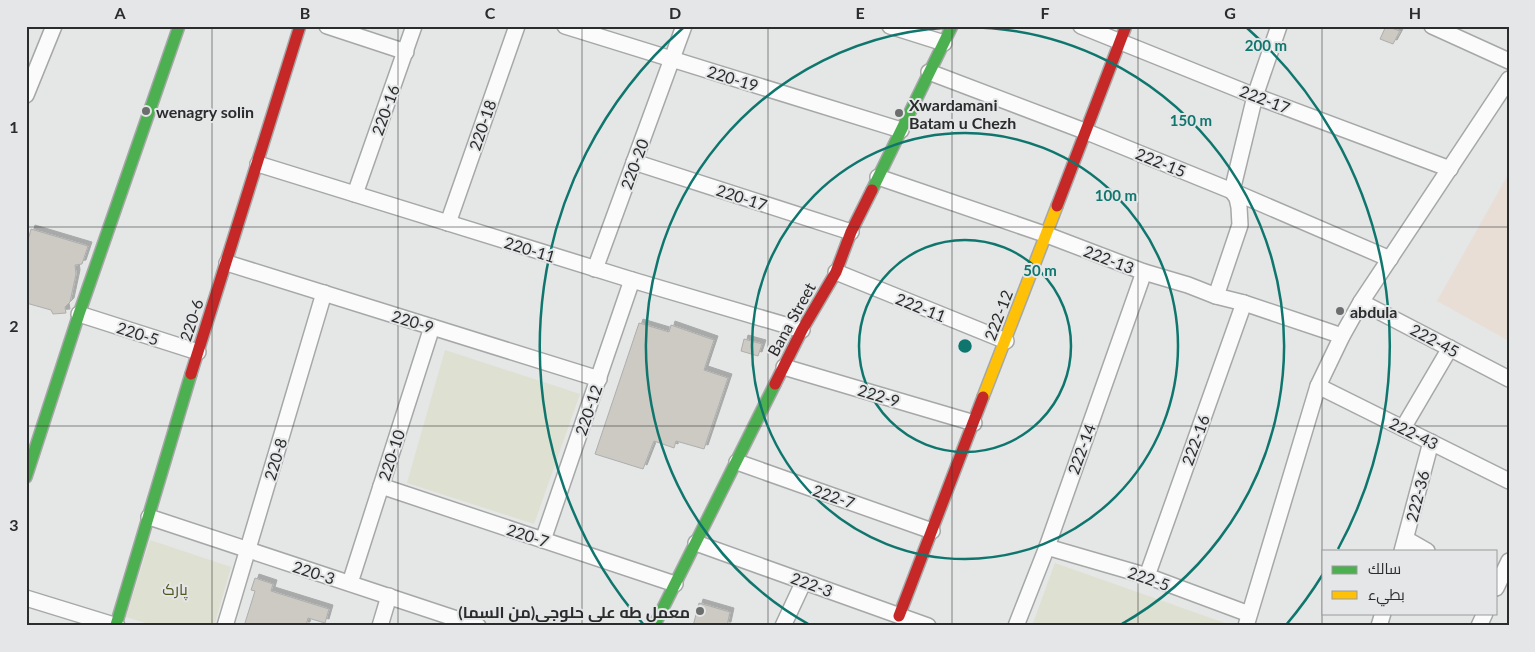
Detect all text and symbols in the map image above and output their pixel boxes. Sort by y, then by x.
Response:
text: A [113,3,126,22]
text: B [300,3,310,22]
text: C [485,3,496,22]
text: D [669,3,681,22]
text: E [855,3,865,22]
text: F [1040,3,1050,22]
text: G [1224,3,1236,22]
text: H [1409,3,1421,22]
text: 200 m [1245,36,1287,54]
street label: 220-19 [705,61,761,95]
street label: 222-17 [1237,81,1293,117]
street label: 220-16 [367,82,403,138]
place label: Xwardamani Batam u Chezh [909,95,1016,132]
street label: 220-18 [464,97,500,153]
place label: wenagry solin [156,102,254,121]
marker: wenagry solin [140,105,152,117]
marker: Xwardamani Batam u Chezh [893,107,905,119]
text: 150 m [1170,111,1212,129]
text: 1 [9,117,19,136]
street label: 220-20 [616,136,652,192]
street label: 222-15 [1133,143,1189,181]
street label: 220-17 [714,180,770,214]
text: 100 m [1095,186,1137,204]
street label: 220-11 [502,232,558,266]
street label: 222-13 [1081,241,1137,277]
text: 50 m [1023,261,1057,279]
street label: Bana Street [763,279,819,359]
street label: 222-12 [980,287,1016,343]
street label: 222-11 [893,288,949,326]
street label: 220-6 [175,297,207,343]
place label: abdula [1350,302,1397,321]
marker: abdula [1334,305,1346,317]
street label: 220-9 [390,306,436,336]
text: 2 [9,316,19,335]
street label: 220-5 [115,317,161,349]
street label: 222-45 [1407,319,1463,361]
centre of rings [956,337,974,355]
street label: 222-9 [856,380,902,410]
street label: 220-12 [570,382,606,438]
street label: 222-16 [1177,412,1213,468]
street label: 222-43 [1386,413,1442,453]
street label: 222-14 [1063,421,1099,477]
street label: 220-10 [374,427,408,483]
street label: 220-8 [260,436,290,482]
street label: 222-36 [1401,468,1433,524]
street label: 222-7 [811,480,857,512]
text: 3 [9,515,19,534]
street label: 220-7 [505,519,551,551]
legend [1322,550,1498,614]
street label: 220-3 [291,556,337,588]
text: سالك [1368,559,1401,577]
street label: 222-5 [1126,562,1172,594]
street label: 222-3 [789,568,835,600]
park label: پارک [162,579,189,601]
text: بطيء [1368,585,1405,607]
place label: معمل طه علي حلوجي(من السما) [458,602,690,625]
marker: معمل طه علي حلوجي(من السما) [694,605,706,617]

